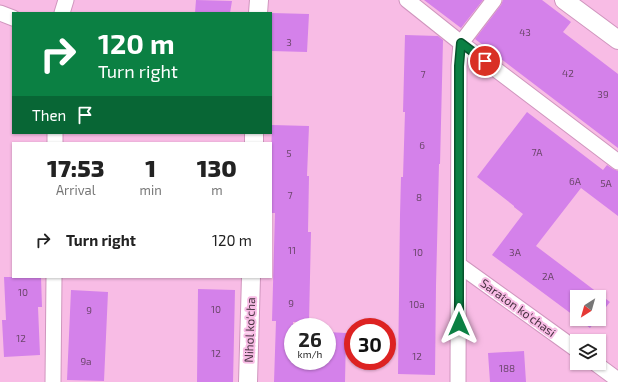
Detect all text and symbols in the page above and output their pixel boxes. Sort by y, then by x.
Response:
text: 120 m [98,26,175,60]
house number: 43 [519,26,531,38]
icon: right [32,28,84,80]
house number: 3 [286,36,292,48]
pin [468,44,502,78]
icon: arrive [474,50,496,72]
text: Turn right [98,60,178,82]
house number: 42 [562,67,574,79]
house number: 7 [420,68,426,80]
house number: 39 [597,88,609,100]
icon: arrive [74,104,96,126]
text: Then [32,106,66,124]
house number: 6 [419,139,425,151]
house number: 7A [532,146,543,158]
house number: 5 [286,147,292,159]
text: 17:53 [47,153,104,182]
text: 1 [145,153,156,182]
text: 130 [197,153,237,182]
house number: 6A [569,175,582,187]
house number: 5A [600,177,613,189]
text: Arrival [56,182,96,198]
text: min [140,182,162,198]
text: m [211,182,223,198]
house number: 7 [287,189,293,201]
house number: 8 [416,191,422,203]
icon: right [32,229,54,251]
text: Turn right [66,231,136,249]
text: 120 m [212,231,252,249]
house number: 11 [288,244,296,256]
house number: 10 [413,246,423,258]
house number: 3A [509,246,522,258]
house number: 2A [542,270,555,282]
street label: Saraton ko'chasi [478,275,559,339]
house number: 10 [18,286,28,298]
north arrow [570,290,606,326]
map controls [570,290,606,370]
street label: Nihol ko'cha [241,297,257,363]
house number: 9 [288,297,294,309]
house number: 10a [409,298,425,310]
house number: 10 [211,303,221,315]
position arrow [438,303,480,345]
house number: 9 [86,304,92,316]
speed limit sign: 30 [344,318,396,370]
text: 26 [298,327,322,351]
house number: 12 [16,332,26,344]
button: layers [570,334,606,370]
house number: 12 [211,347,221,359]
text: km/h [298,348,322,360]
house number: 12 [412,350,422,362]
house number: 9a [80,355,92,367]
house number: 188 [499,362,515,374]

